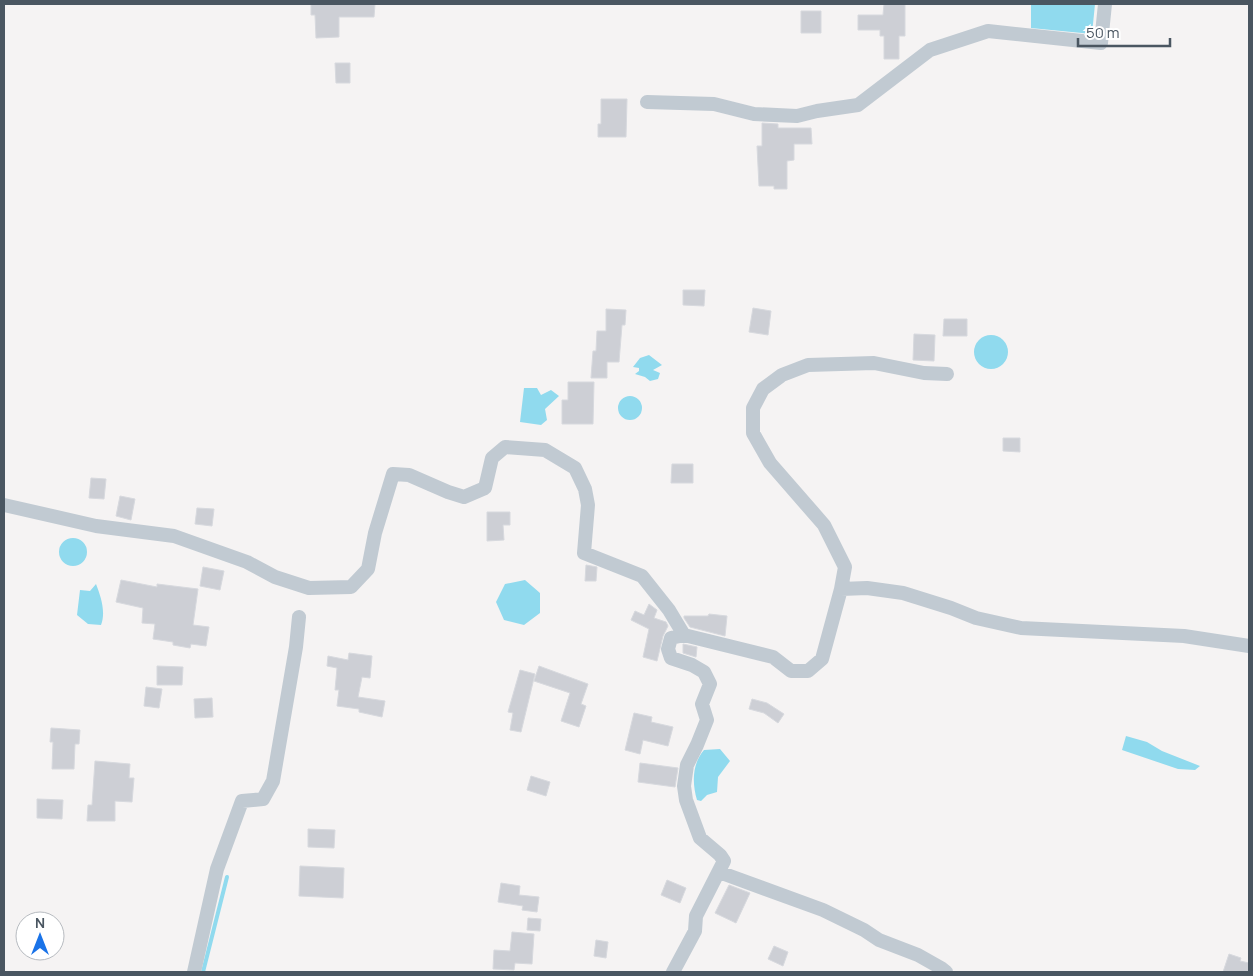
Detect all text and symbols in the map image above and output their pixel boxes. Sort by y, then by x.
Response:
scale bar [1078,15,1170,47]
text: 50 m [1086,22,1120,43]
north arrow [15,911,65,961]
text: N [35,913,45,932]

